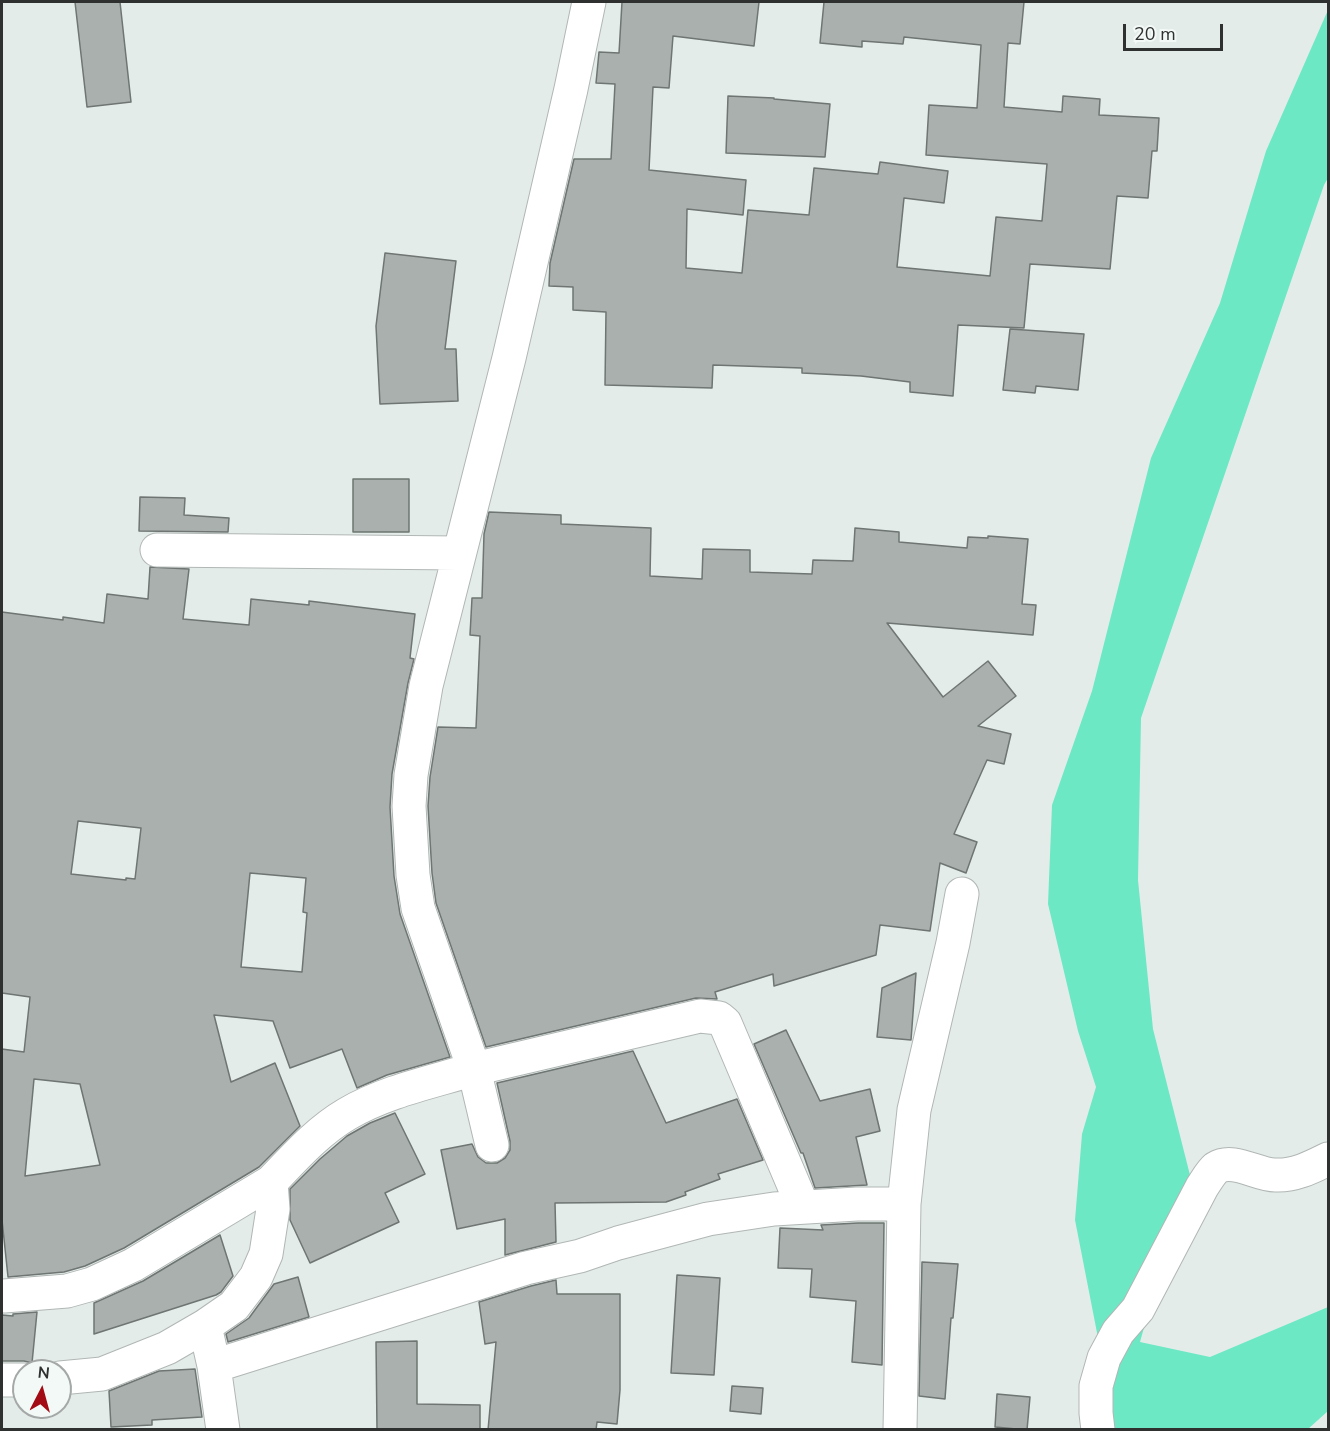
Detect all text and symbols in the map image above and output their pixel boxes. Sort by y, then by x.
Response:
scale bar [1126,12,1226,50]
text: 20 m [1134,22,1176,46]
north arrow [12,1359,72,1419]
text: N [37,1362,51,1385]

